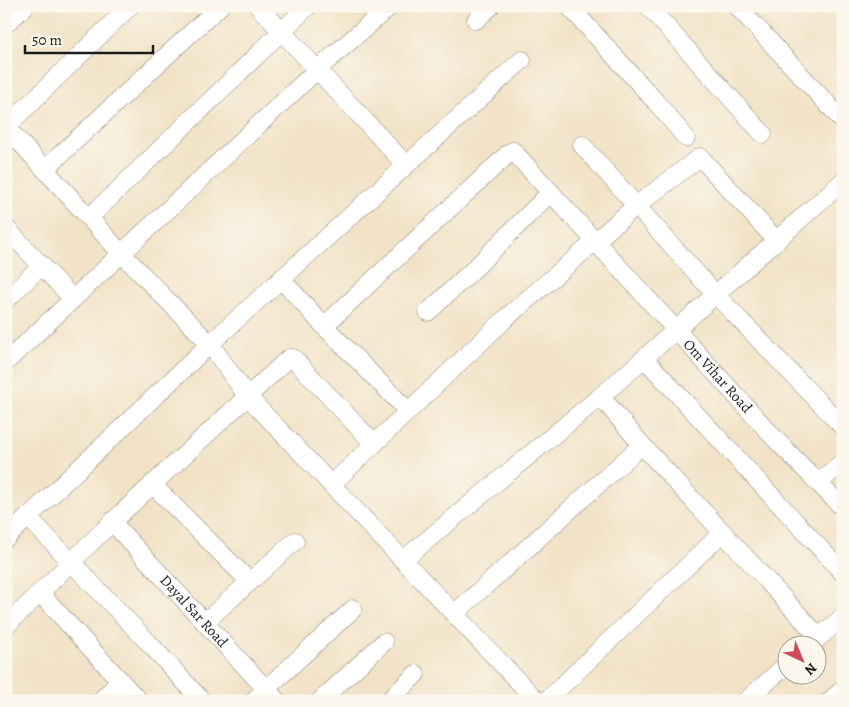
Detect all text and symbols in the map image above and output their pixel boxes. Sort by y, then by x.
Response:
scale bar [25,22,152,54]
text: 50 m [32,30,62,50]
street label: Om Vihar Road [679,335,757,418]
street label: Dayal Sar Road [155,570,233,652]
north arrow [776,634,826,684]
text: N [800,659,821,679]

